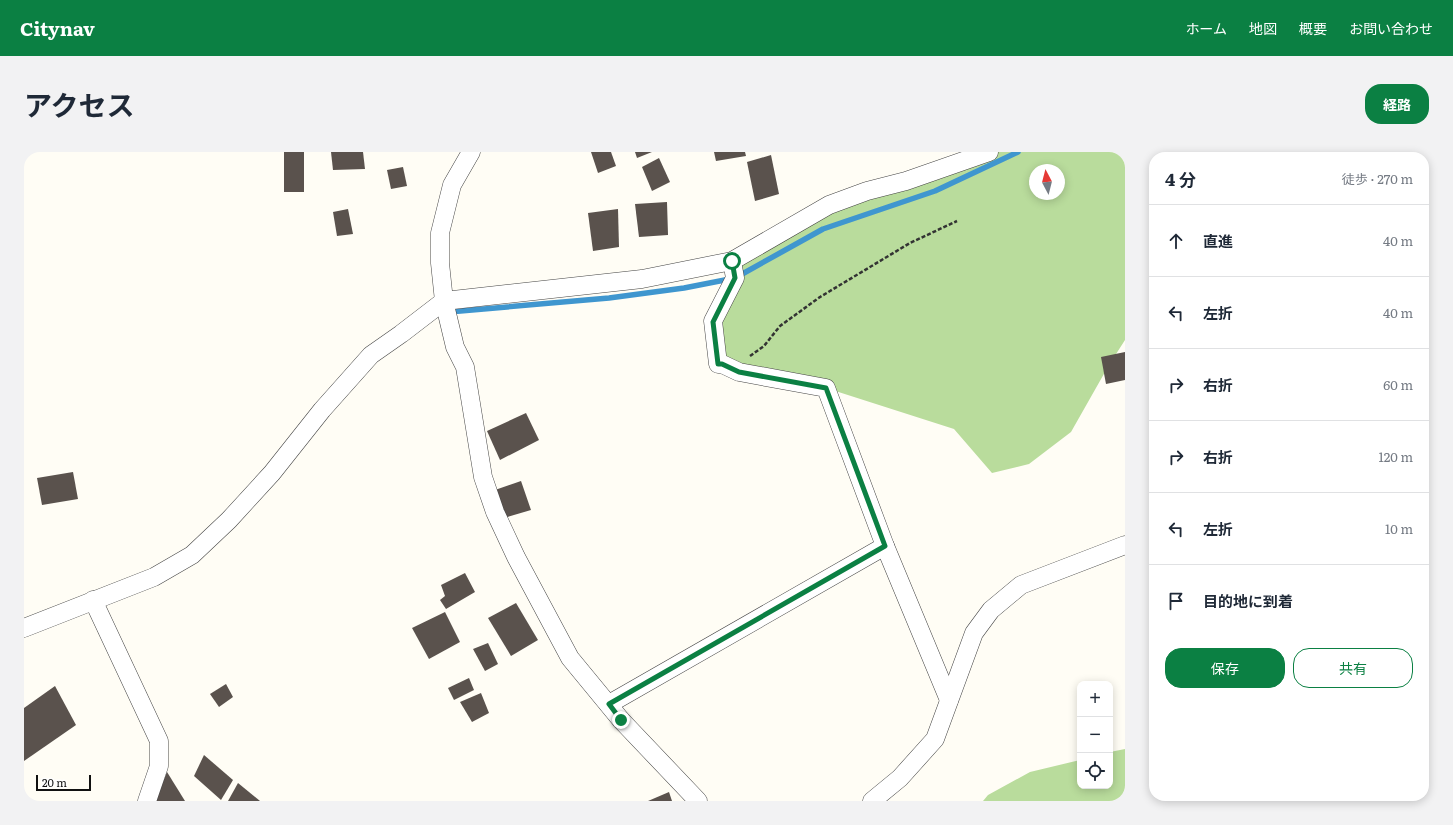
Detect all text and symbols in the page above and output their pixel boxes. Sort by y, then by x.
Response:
text: Citynav [20,14,95,42]
text: ホーム [1185,18,1227,38]
text: 地図 [1249,18,1277,38]
text: 概要 [1299,18,1327,38]
text: お問い合わせ [1349,18,1433,38]
text: アクセス [24,83,135,125]
button: 経路 [1365,84,1429,124]
north arrow [1029,164,1065,200]
text: 4 分 [1165,166,1196,191]
text: 徒歩 · 270 m [1342,169,1413,188]
text: 直進 [1203,229,1233,252]
icon: ahead [1165,230,1187,252]
text: 40 m [1383,231,1413,250]
route start [723,252,741,270]
text: 左折 [1203,301,1233,324]
icon: left [1165,302,1187,324]
text: 40 m [1383,303,1413,322]
text: 右折 [1203,373,1233,396]
icon: right [1165,374,1187,396]
text: 60 m [1383,375,1413,394]
text: 右折 [1203,445,1233,468]
icon: right [1165,446,1187,468]
text: 120 m [1378,447,1413,466]
text: 左折 [1203,517,1233,540]
icon: left [1165,518,1187,540]
text: 10 m [1385,519,1413,538]
text: 目的地に到着 [1203,589,1293,612]
icon: arrive [1165,590,1187,612]
button: 保存 [1165,648,1285,688]
button: 共有 [1293,648,1413,688]
map controls [1077,681,1113,789]
button: + [1077,681,1113,717]
route end [612,711,630,729]
button: − [1077,717,1113,753]
button: locate [1077,753,1113,789]
scale bar [36,773,91,792]
text: 20 m [42,774,67,790]

